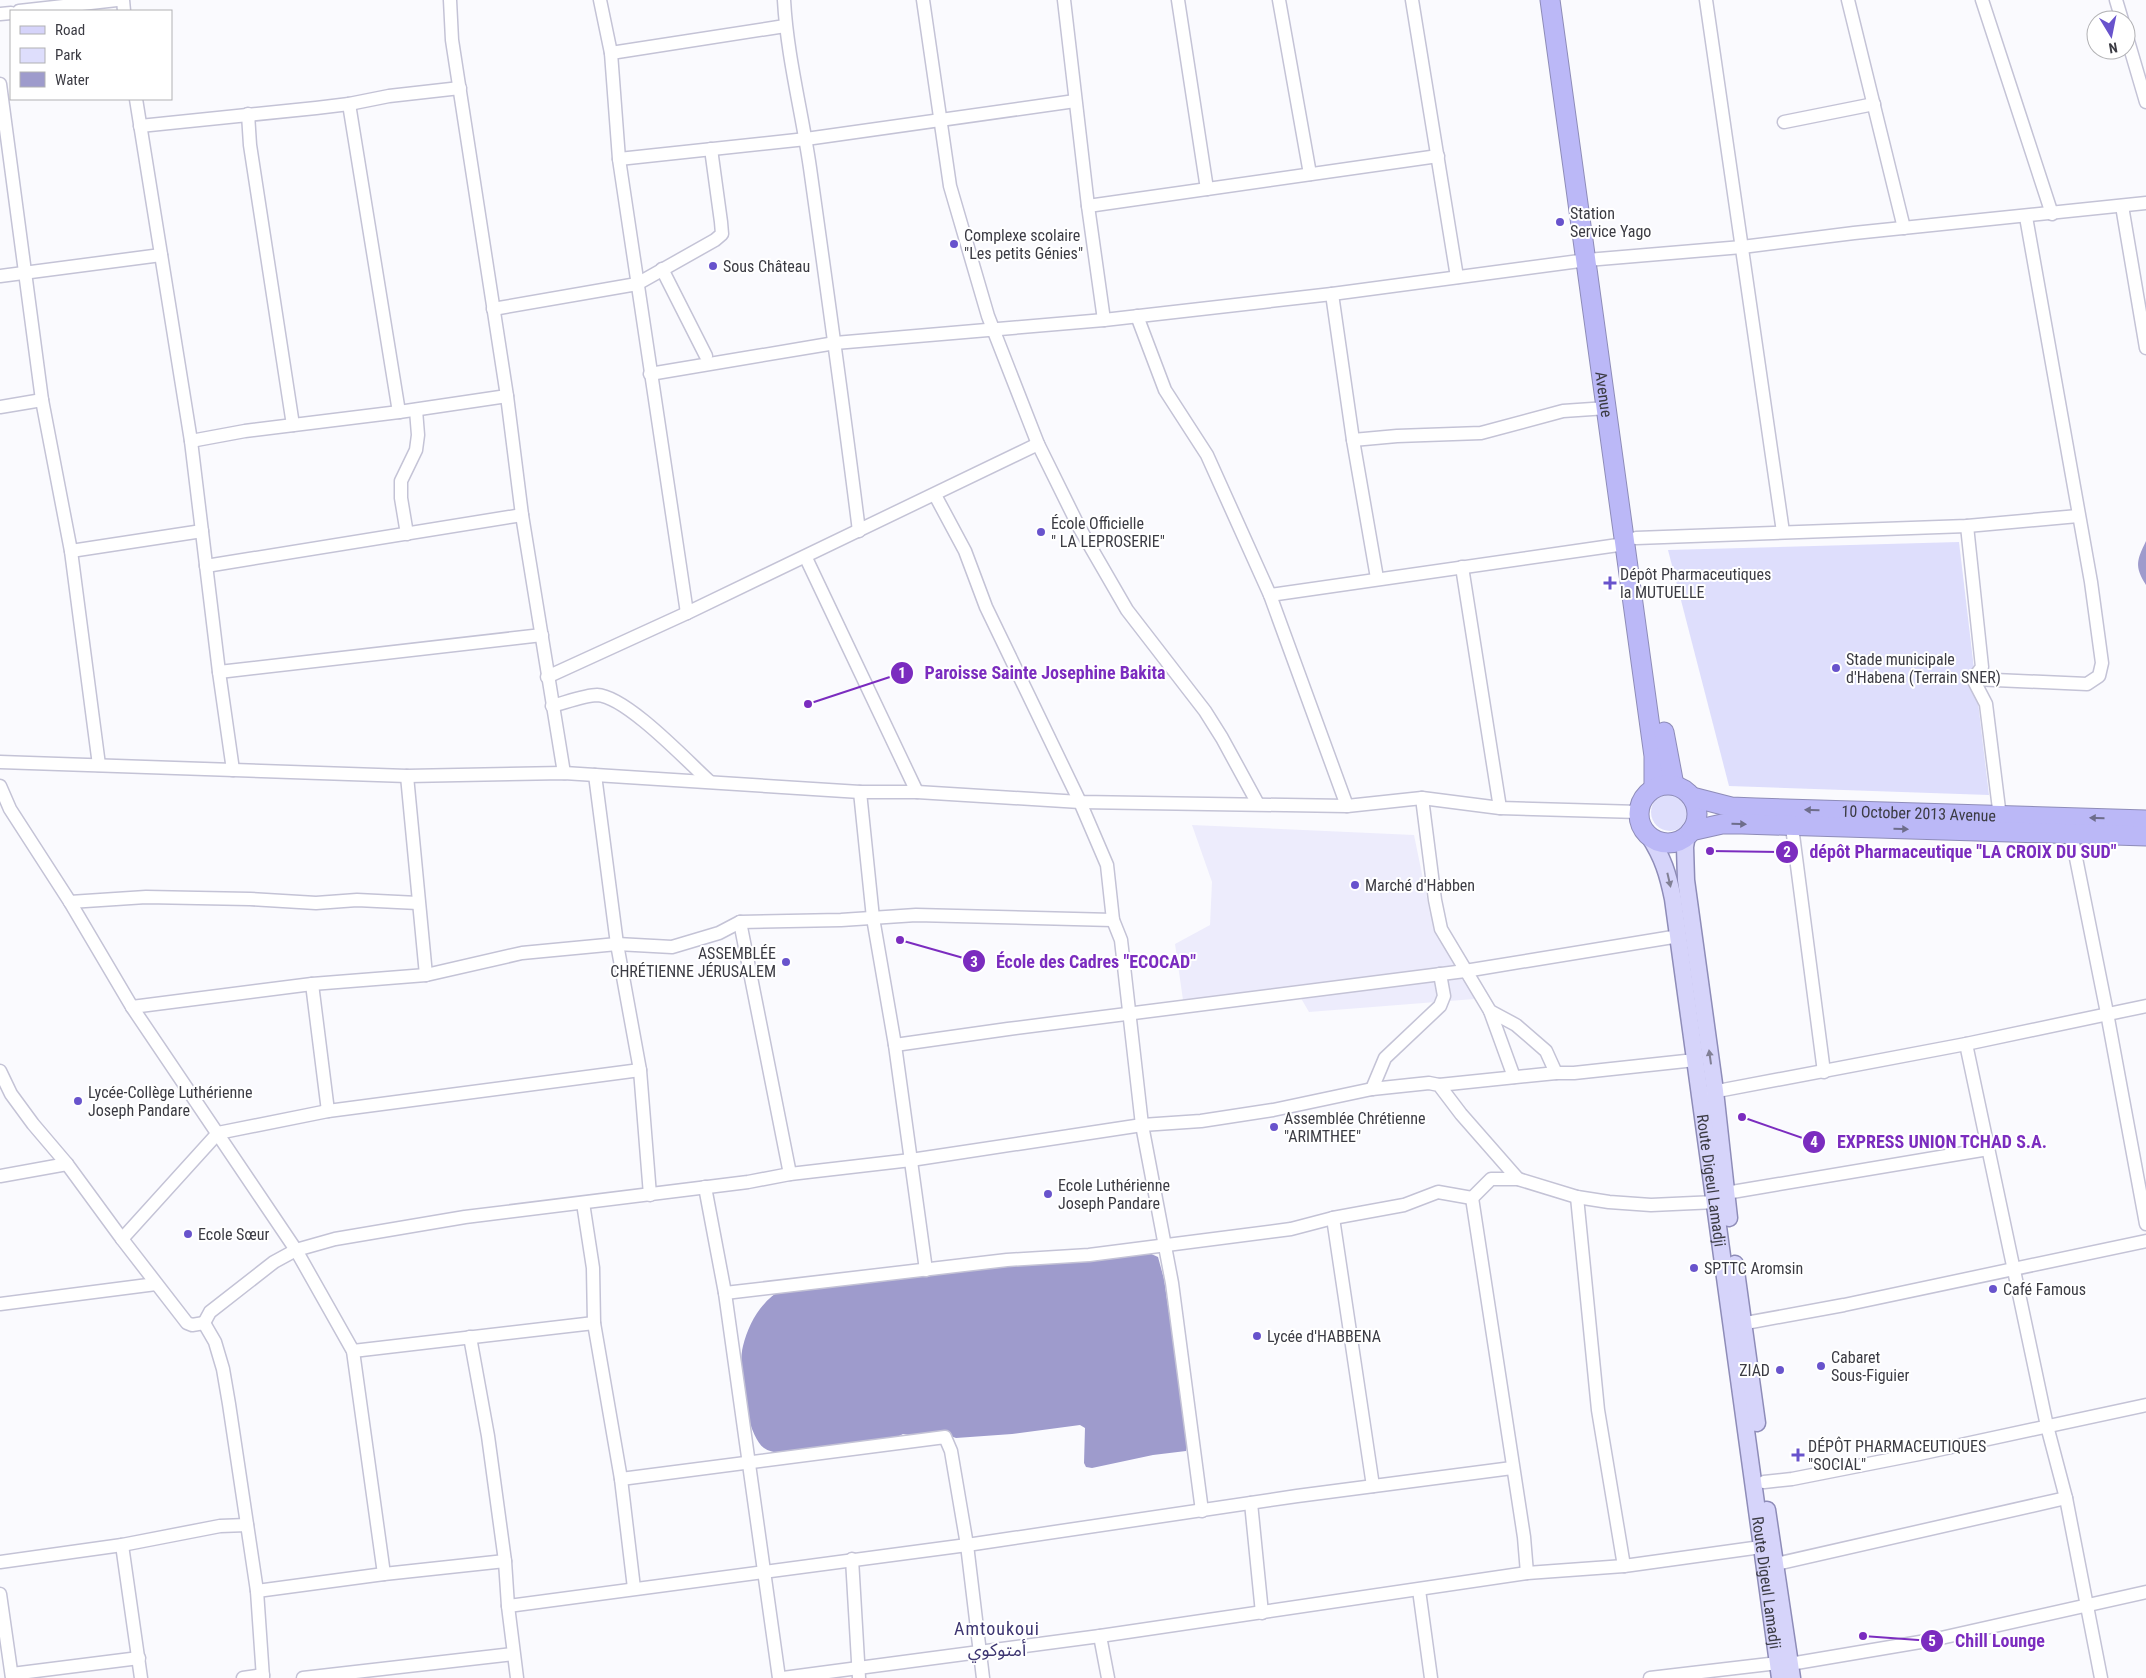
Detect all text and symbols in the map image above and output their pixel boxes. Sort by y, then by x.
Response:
legend [10,10,172,100]
north arrow [2086,10,2136,60]
text: Road [55,21,85,39]
text: N [2108,39,2119,56]
text: Park [55,46,82,64]
text: Water [55,71,90,89]
place label: Station Service Yago [1570,204,1651,241]
marker: Station Service Yago [1554,216,1566,228]
place label: Complexe scolaire "Les petits Génies" [964,226,1083,263]
marker: Complexe scolaire "Les petits Génies" [948,238,960,250]
place label: Sous Château [723,257,810,276]
marker: Sous Château [707,260,719,272]
street label: Avenue [1591,370,1616,418]
place label: École Officielle " LA LEPROSERIE" [1051,514,1165,551]
marker: École Officielle " LA LEPROSERIE" [1035,526,1047,538]
place label: Dépôt Pharmaceutiques la MUTUELLE [1620,565,1771,602]
marker: Dépôt Pharmaceutiques la MUTUELLE [1604,577,1616,589]
place label: Stade municipale d'Habena (Terrain SNER) [1846,650,2001,687]
callout: Paroisse Sainte Josephine Bakita [889,656,1175,689]
text: Paroisse Sainte Josephine Bakita [925,662,1165,683]
marker: Stade municipale d'Habena (Terrain SNER) [1830,662,1842,674]
text: 1 [898,664,906,682]
street label: 10 October 2013 Avenue [1841,802,1996,825]
one-way arrow [1804,806,1820,814]
one-way arrow [2089,814,2105,822]
one-way arrow [1731,820,1747,828]
one-way arrow [1894,825,1910,833]
callout: dépôt Pharmaceutique "LA CROIX DU SUD" [1775,835,2127,868]
text: dépôt Pharmaceutique "LA CROIX DU SUD" [1809,841,2117,862]
text: 2 [1783,843,1791,861]
one-way arrow [1665,873,1673,888]
place label: Marché d'Habben [1365,876,1475,895]
marker: Marché d'Habben [1349,879,1361,891]
place label: ASSEMBLÉE CHRÉTIENNE JÉRUSALEM [610,944,776,981]
callout: École des Cadres "ECOCAD" [961,945,1206,978]
text: École des Cadres "ECOCAD" [996,951,1196,972]
text: 3 [970,953,978,971]
marker: ASSEMBLÉE CHRÉTIENNE JÉRUSALEM [780,956,792,968]
one-way arrow [1706,1049,1714,1065]
place label: Lycée-Collège Luthérienne Joseph Pandare [88,1083,253,1120]
marker: Lycée-Collège Luthérienne Joseph Pandare [72,1095,84,1107]
place label: Assemblée Chrétienne "ARIMTHEE" [1284,1109,1426,1146]
street label: Route Digeul Lamadji [1693,1113,1730,1248]
marker: Assemblée Chrétienne "ARIMTHEE" [1268,1121,1280,1133]
callout: EXPRESS UNION TCHAD S.A. [1801,1125,2057,1158]
text: EXPRESS UNION TCHAD S.A. [1837,1131,2047,1152]
text: 4 [1810,1133,1818,1151]
place label: Ecole Luthérienne Joseph Pandare [1058,1176,1170,1213]
marker: Ecole Luthérienne Joseph Pandare [1042,1188,1054,1200]
place label: Ecole Sœur [198,1225,270,1244]
marker: Ecole Sœur [182,1228,194,1240]
place label: SPTTC Aromsin [1704,1259,1803,1278]
marker: SPTTC Aromsin [1688,1262,1700,1274]
place label: Café Famous [2003,1280,2086,1299]
marker: Café Famous [1987,1283,1999,1295]
place label: Lycée d'HABBENA [1267,1327,1381,1346]
marker: Lycée d'HABBENA [1251,1330,1263,1342]
place label: Cabaret Sous-Figuier [1831,1348,1909,1385]
marker: Cabaret Sous-Figuier [1815,1360,1827,1372]
place label: ZIAD [1739,1361,1770,1380]
marker: ZIAD [1774,1364,1786,1376]
place label: DÉPÔT PHARMACEUTIQUES "SOCIAL" [1808,1436,1986,1474]
marker: DÉPÔT PHARMACEUTIQUES "SOCIAL" [1792,1449,1804,1461]
street label: Route Digeul Lamadji [1748,1515,1785,1650]
district label: Amtoukoui أمتوكوي [954,1618,1040,1663]
callout: Chill Lounge [1920,1625,2054,1658]
text: Chill Lounge [1955,1630,2045,1651]
text: 5 [1928,1632,1936,1650]

